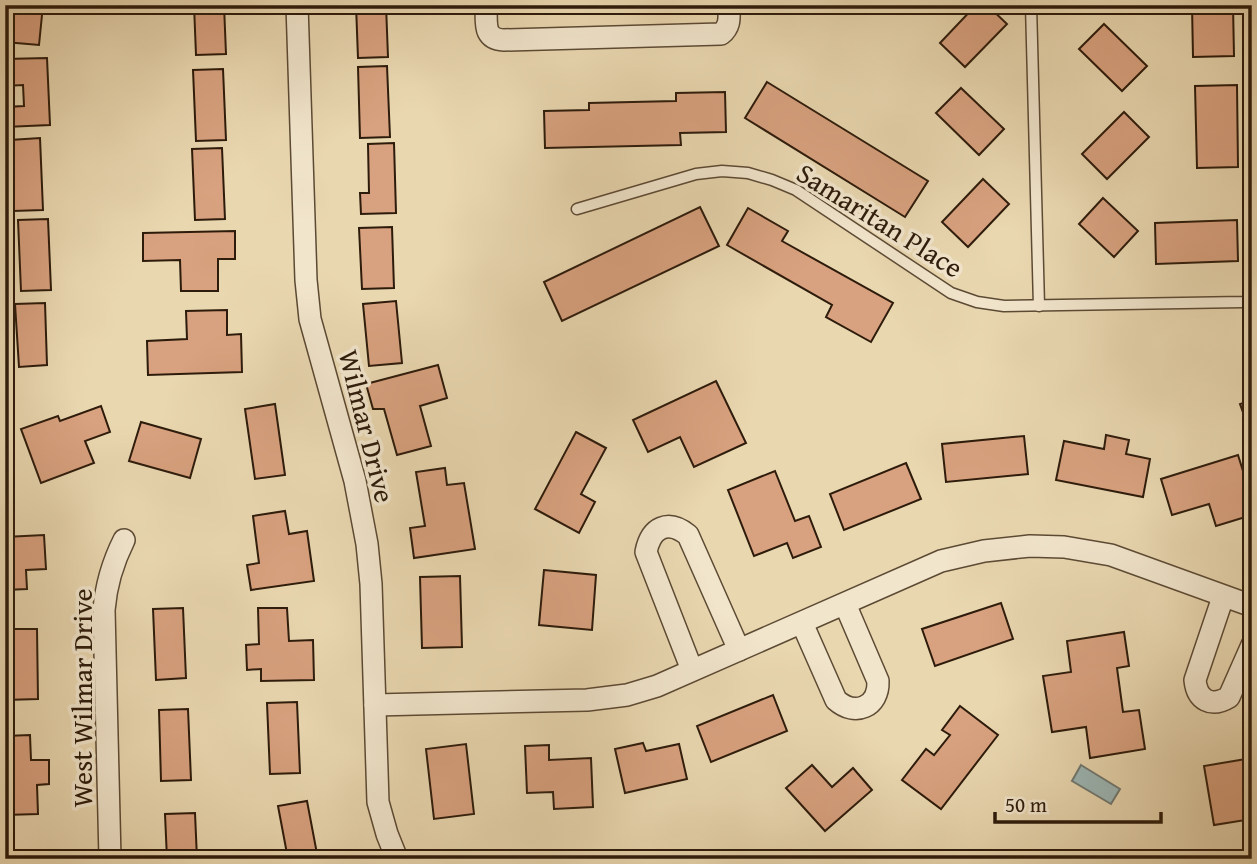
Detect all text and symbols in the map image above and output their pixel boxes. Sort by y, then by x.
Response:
street label: Samaritan Place [789,152,971,287]
street label: Wilmar Drive [329,345,406,507]
street label: West Wilmar Drive [61,588,102,808]
scale bar [995,780,1161,824]
text: 50 m [1005,789,1047,820]

